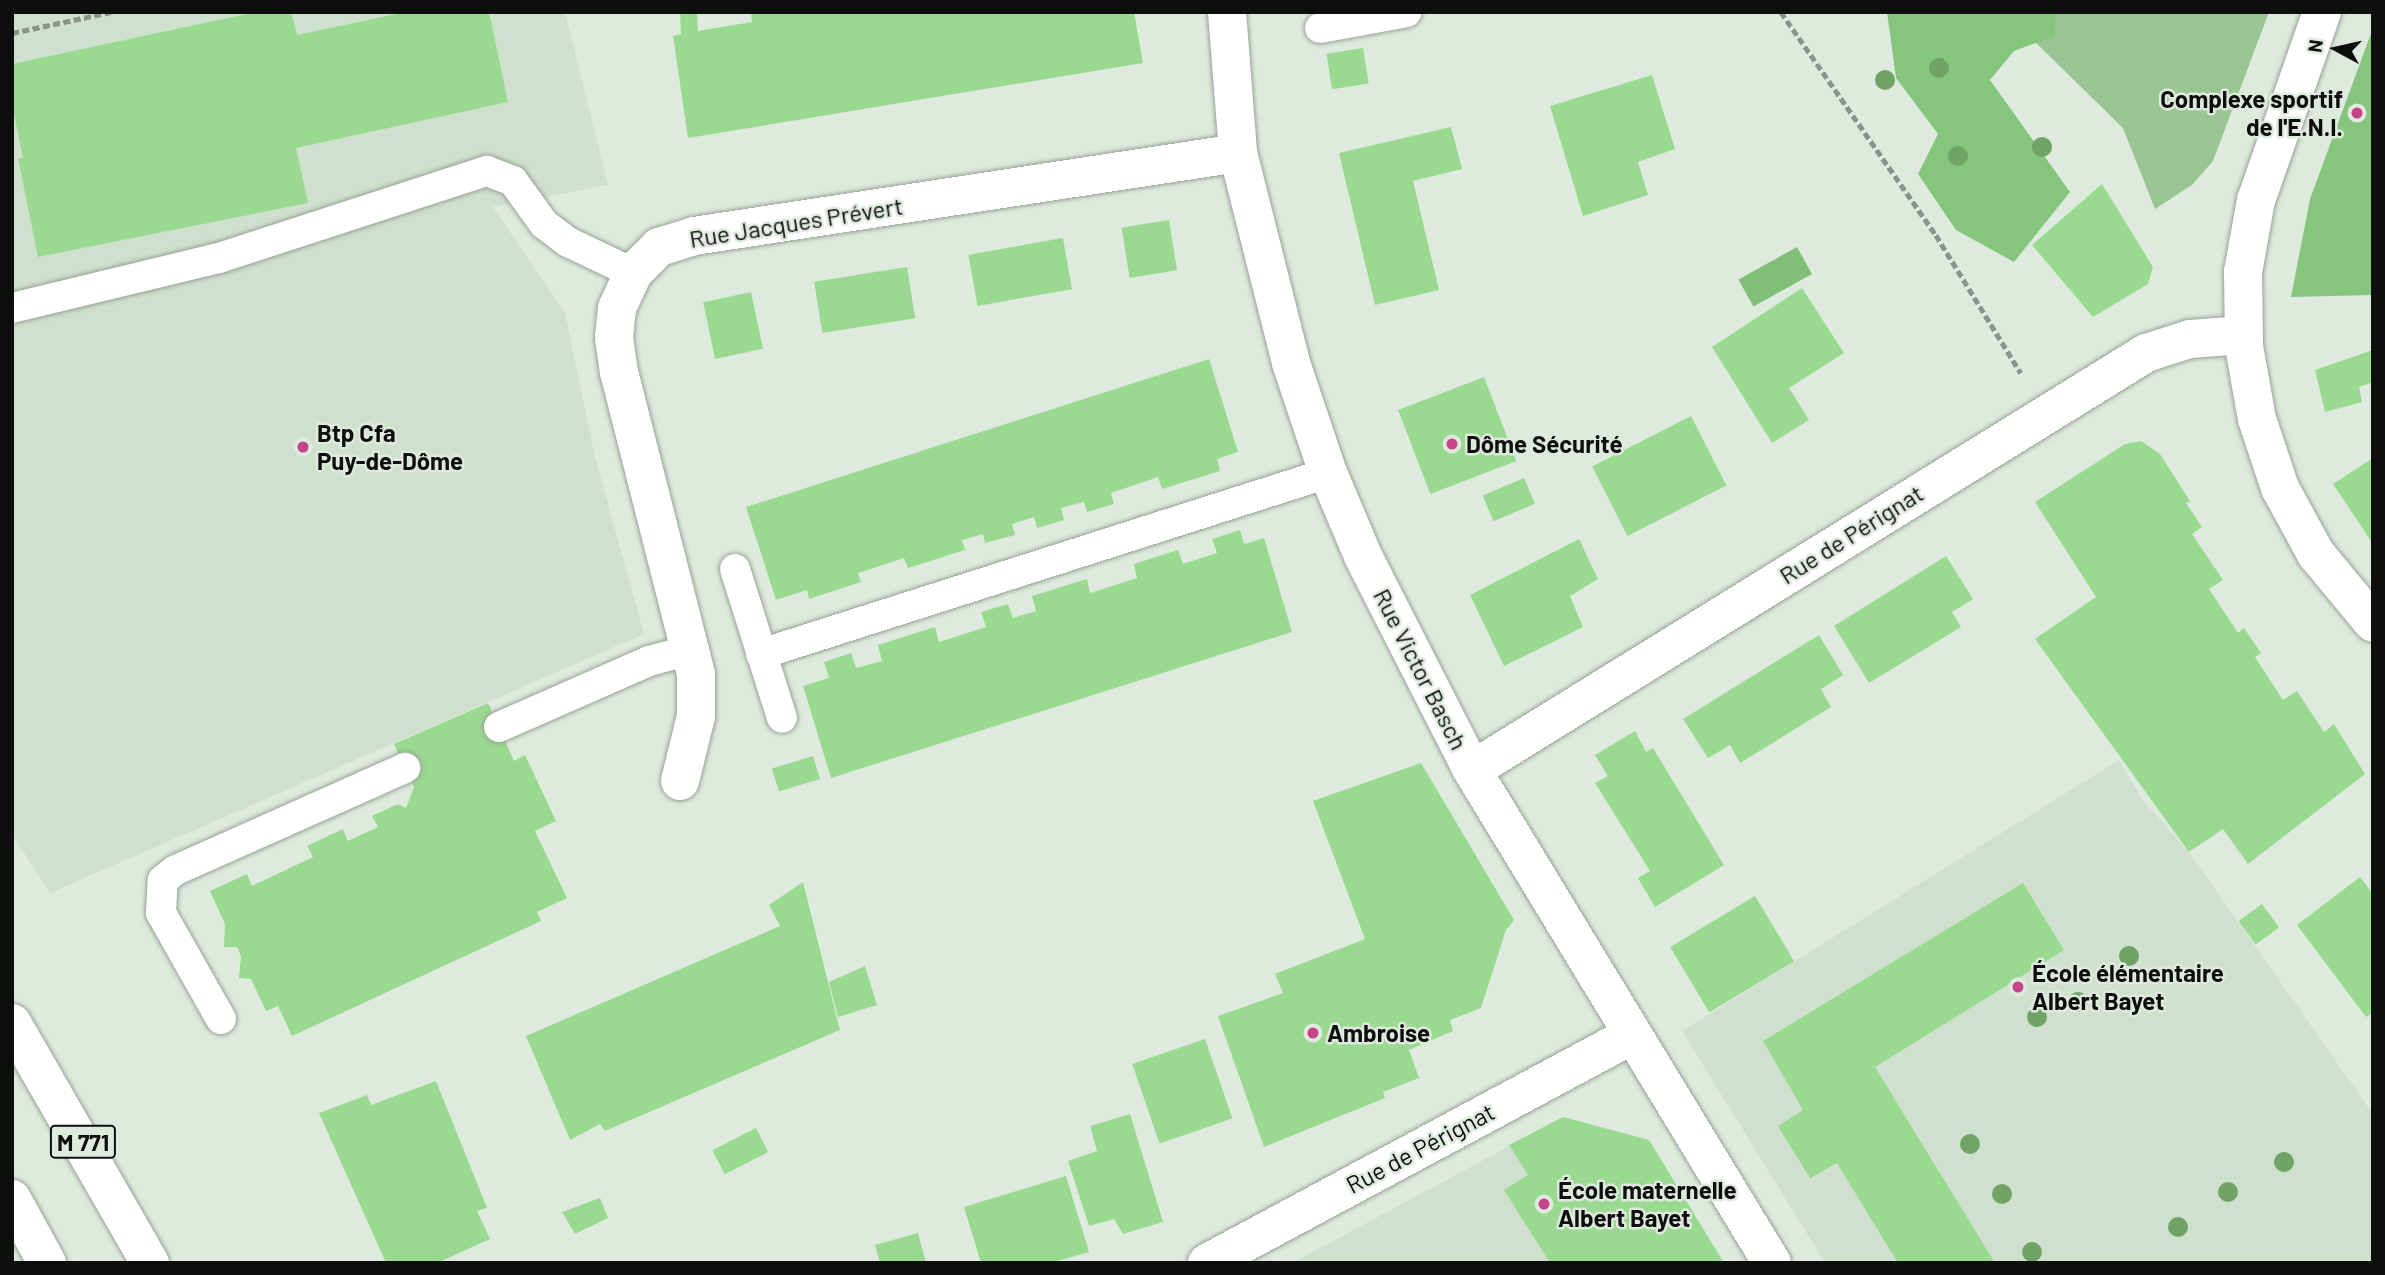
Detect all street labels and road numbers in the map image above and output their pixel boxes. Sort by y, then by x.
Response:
street label: Rue Jacques Prévert [687,191,905,253]
street label: Rue de Pérignat [1774,478,1928,590]
street label: Rue Victor Basch [1368,584,1474,754]
street label: Rue de Pérignat [1341,1097,1499,1199]
road number: M 771 [50,1122,116,1162]

